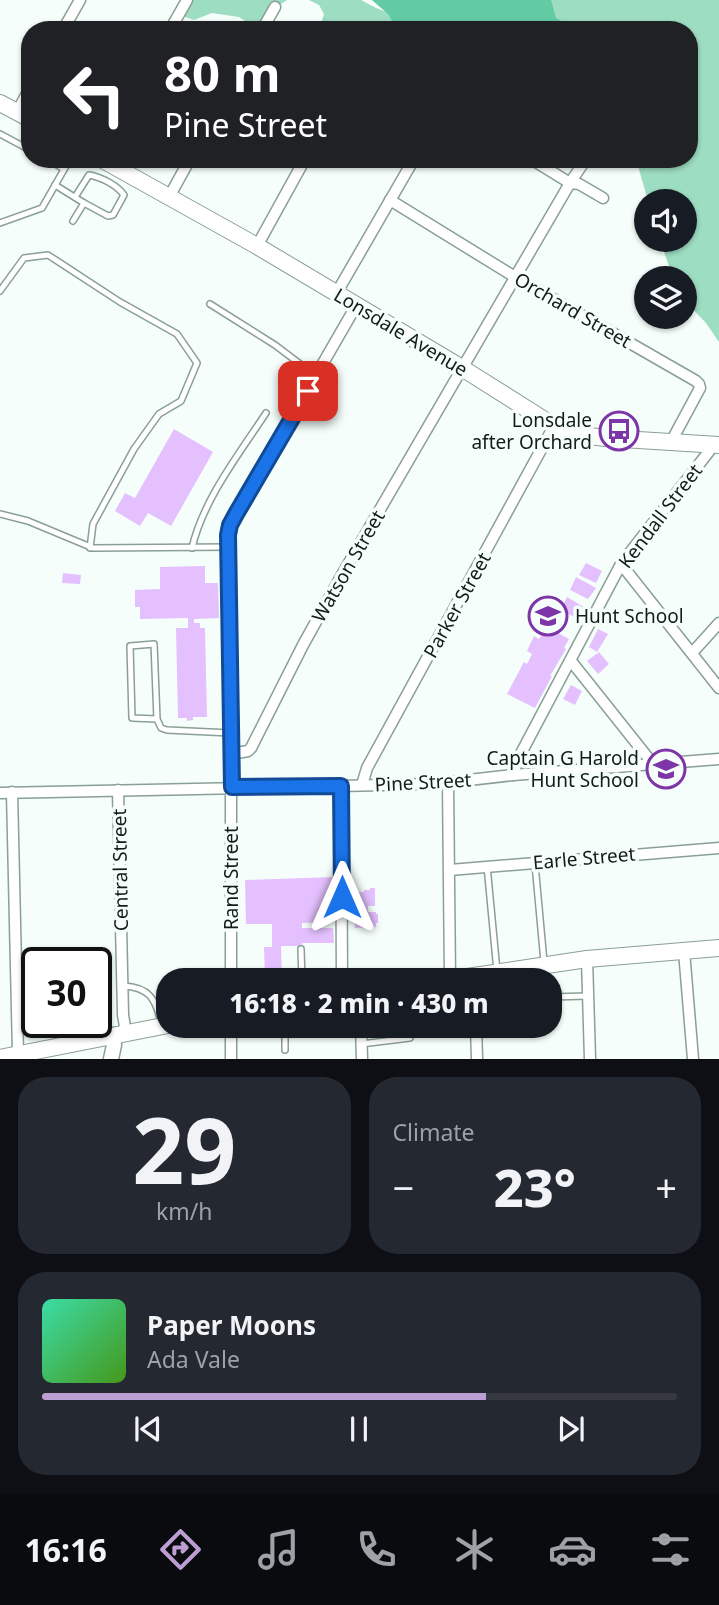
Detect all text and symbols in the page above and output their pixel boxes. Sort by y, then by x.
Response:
text: 80 m [164,40,281,106]
icon: left [49,49,140,140]
text: Pine Street [164,103,327,146]
map controls [634,189,697,329]
button: sound [634,189,697,252]
street label: Orchard Street [510,266,636,354]
button: layers [634,266,697,329]
street label: Lonsdale Avenue [329,282,473,382]
pin [278,361,338,421]
icon: arrive [289,372,327,410]
place label: Lonsdale after Orchard [471,407,592,455]
bus stop icon: Lonsdale after Orchard [598,410,640,452]
street label: Kendall Street [612,458,708,573]
street label: Watson Street [305,505,391,627]
street label: Parker Street [417,548,497,662]
school or university icon: Hunt School [527,595,569,637]
place label: Hunt School [575,603,684,629]
place label: Captain G Harold Hunt School [486,745,639,793]
school or university icon: Captain G Harold Hunt School [645,748,687,790]
street label: Pine Street [374,766,472,798]
street label: Central Street [106,808,134,931]
street label: Rand Street [218,826,244,930]
street label: Earle Street [532,841,636,875]
position arrow [305,860,379,934]
speed limit sign: 30 [21,947,112,1038]
text: 16:18 · 2 min · 430 m [229,985,489,1021]
text: 29 [132,1087,236,1211]
text: Climate [393,1116,475,1148]
text: 23° [494,1151,576,1222]
text: − [393,1161,414,1213]
text: + [655,1161,677,1213]
text: km/h [156,1195,213,1227]
text: Paper Moons [147,1307,316,1343]
text: Ada Vale [147,1343,240,1375]
icon: previous [129,1410,167,1448]
icon: pause [340,1410,378,1448]
icon: next [552,1410,590,1448]
icon: directions [156,1525,205,1574]
icon: music [254,1525,303,1574]
icon: phone [352,1525,401,1574]
icon: climate [450,1525,499,1574]
icon: car [548,1525,597,1574]
icon: filters [646,1525,695,1574]
text: 16:16 [24,1528,107,1571]

